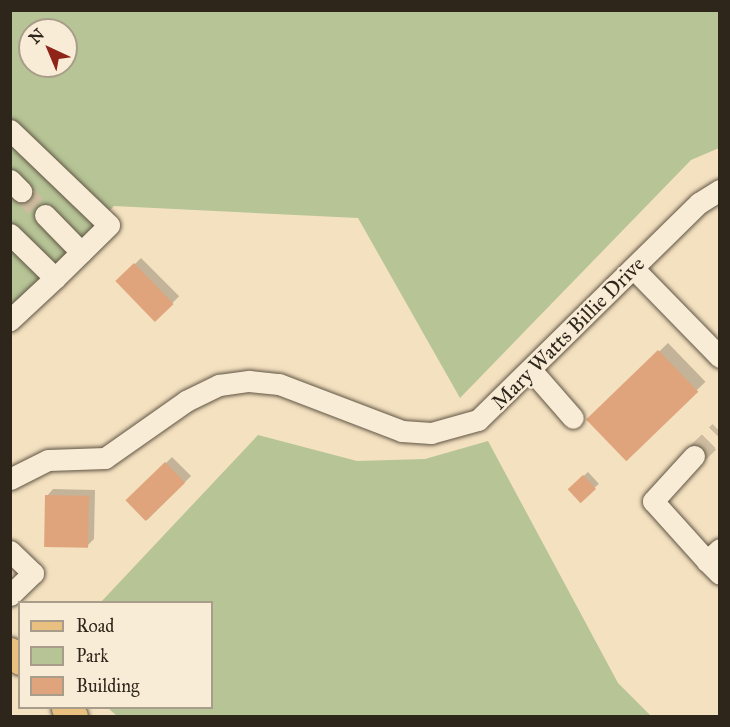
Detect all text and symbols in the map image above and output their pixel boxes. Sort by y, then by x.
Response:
north arrow [18,18,78,78]
text: N [25,25,48,48]
street label: Mary Watts Billie Drive [486,251,650,415]
legend [18,601,213,709]
text: Road [76,615,114,637]
text: Park [76,645,109,667]
text: Building [76,675,139,697]

